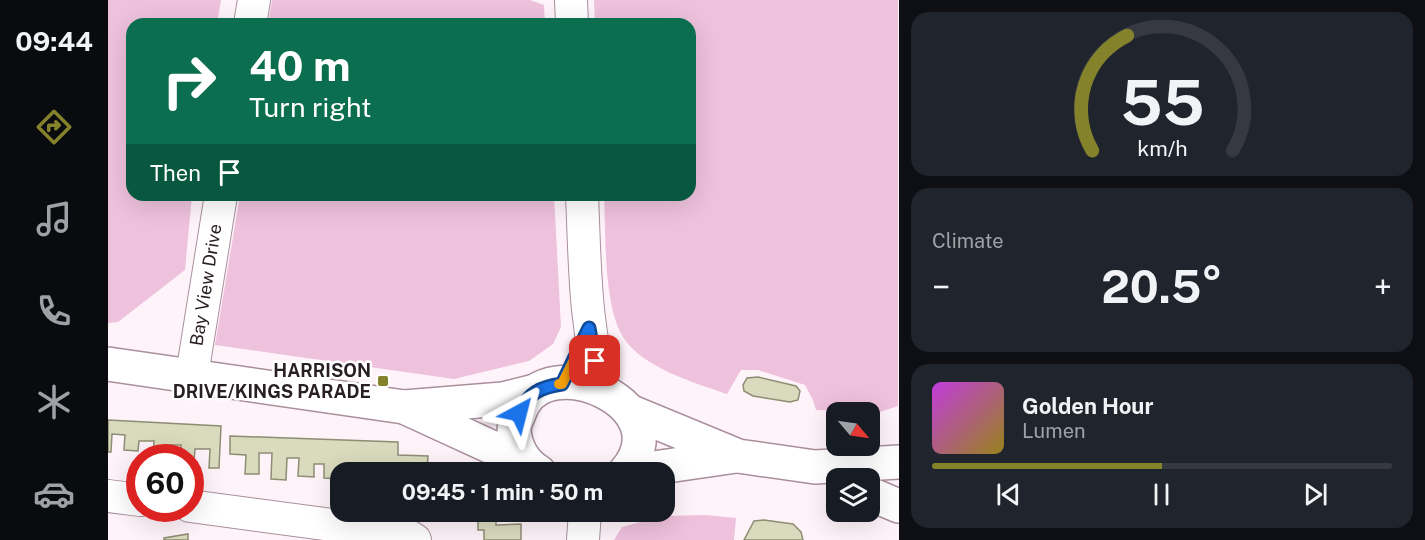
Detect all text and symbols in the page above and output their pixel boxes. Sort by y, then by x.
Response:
text: 09:44 [15,25,93,57]
text: 40 m [249,41,351,90]
icon: right [150,42,228,120]
text: 55 [1120,66,1204,139]
text: Turn right [249,91,372,123]
icon: directions [33,106,75,148]
text: km/h [1137,136,1187,161]
icon: arrive [213,156,246,189]
text: Then [150,160,201,186]
icon: music [33,198,75,240]
street label: Bay View Drive [185,222,226,347]
text: Climate [932,229,1004,253]
text: 20.5° [1101,260,1223,313]
text: − [932,268,950,306]
text: + [1374,268,1392,306]
icon: phone [33,290,75,332]
pin [569,335,620,386]
icon: arrive [578,344,611,377]
place label: HARRISON DRIVE/KINGS PARADE [173,360,371,402]
marker: HARRISON DRIVE/KINGS PARADE [376,374,390,388]
icon: climate [33,381,75,423]
position arrow [487,381,551,445]
text: Golden Hour [1022,393,1153,419]
north arrow [826,402,880,456]
map controls [826,402,880,522]
text: Lumen [1022,419,1086,443]
speed limit sign: 60 [126,444,204,522]
button: layers [826,468,880,522]
icon: car [33,473,75,515]
icon: previous [992,478,1025,511]
icon: pause [1145,478,1178,511]
icon: next [1299,478,1332,511]
text: 09:45 · 1 min · 50 m [402,479,603,505]

